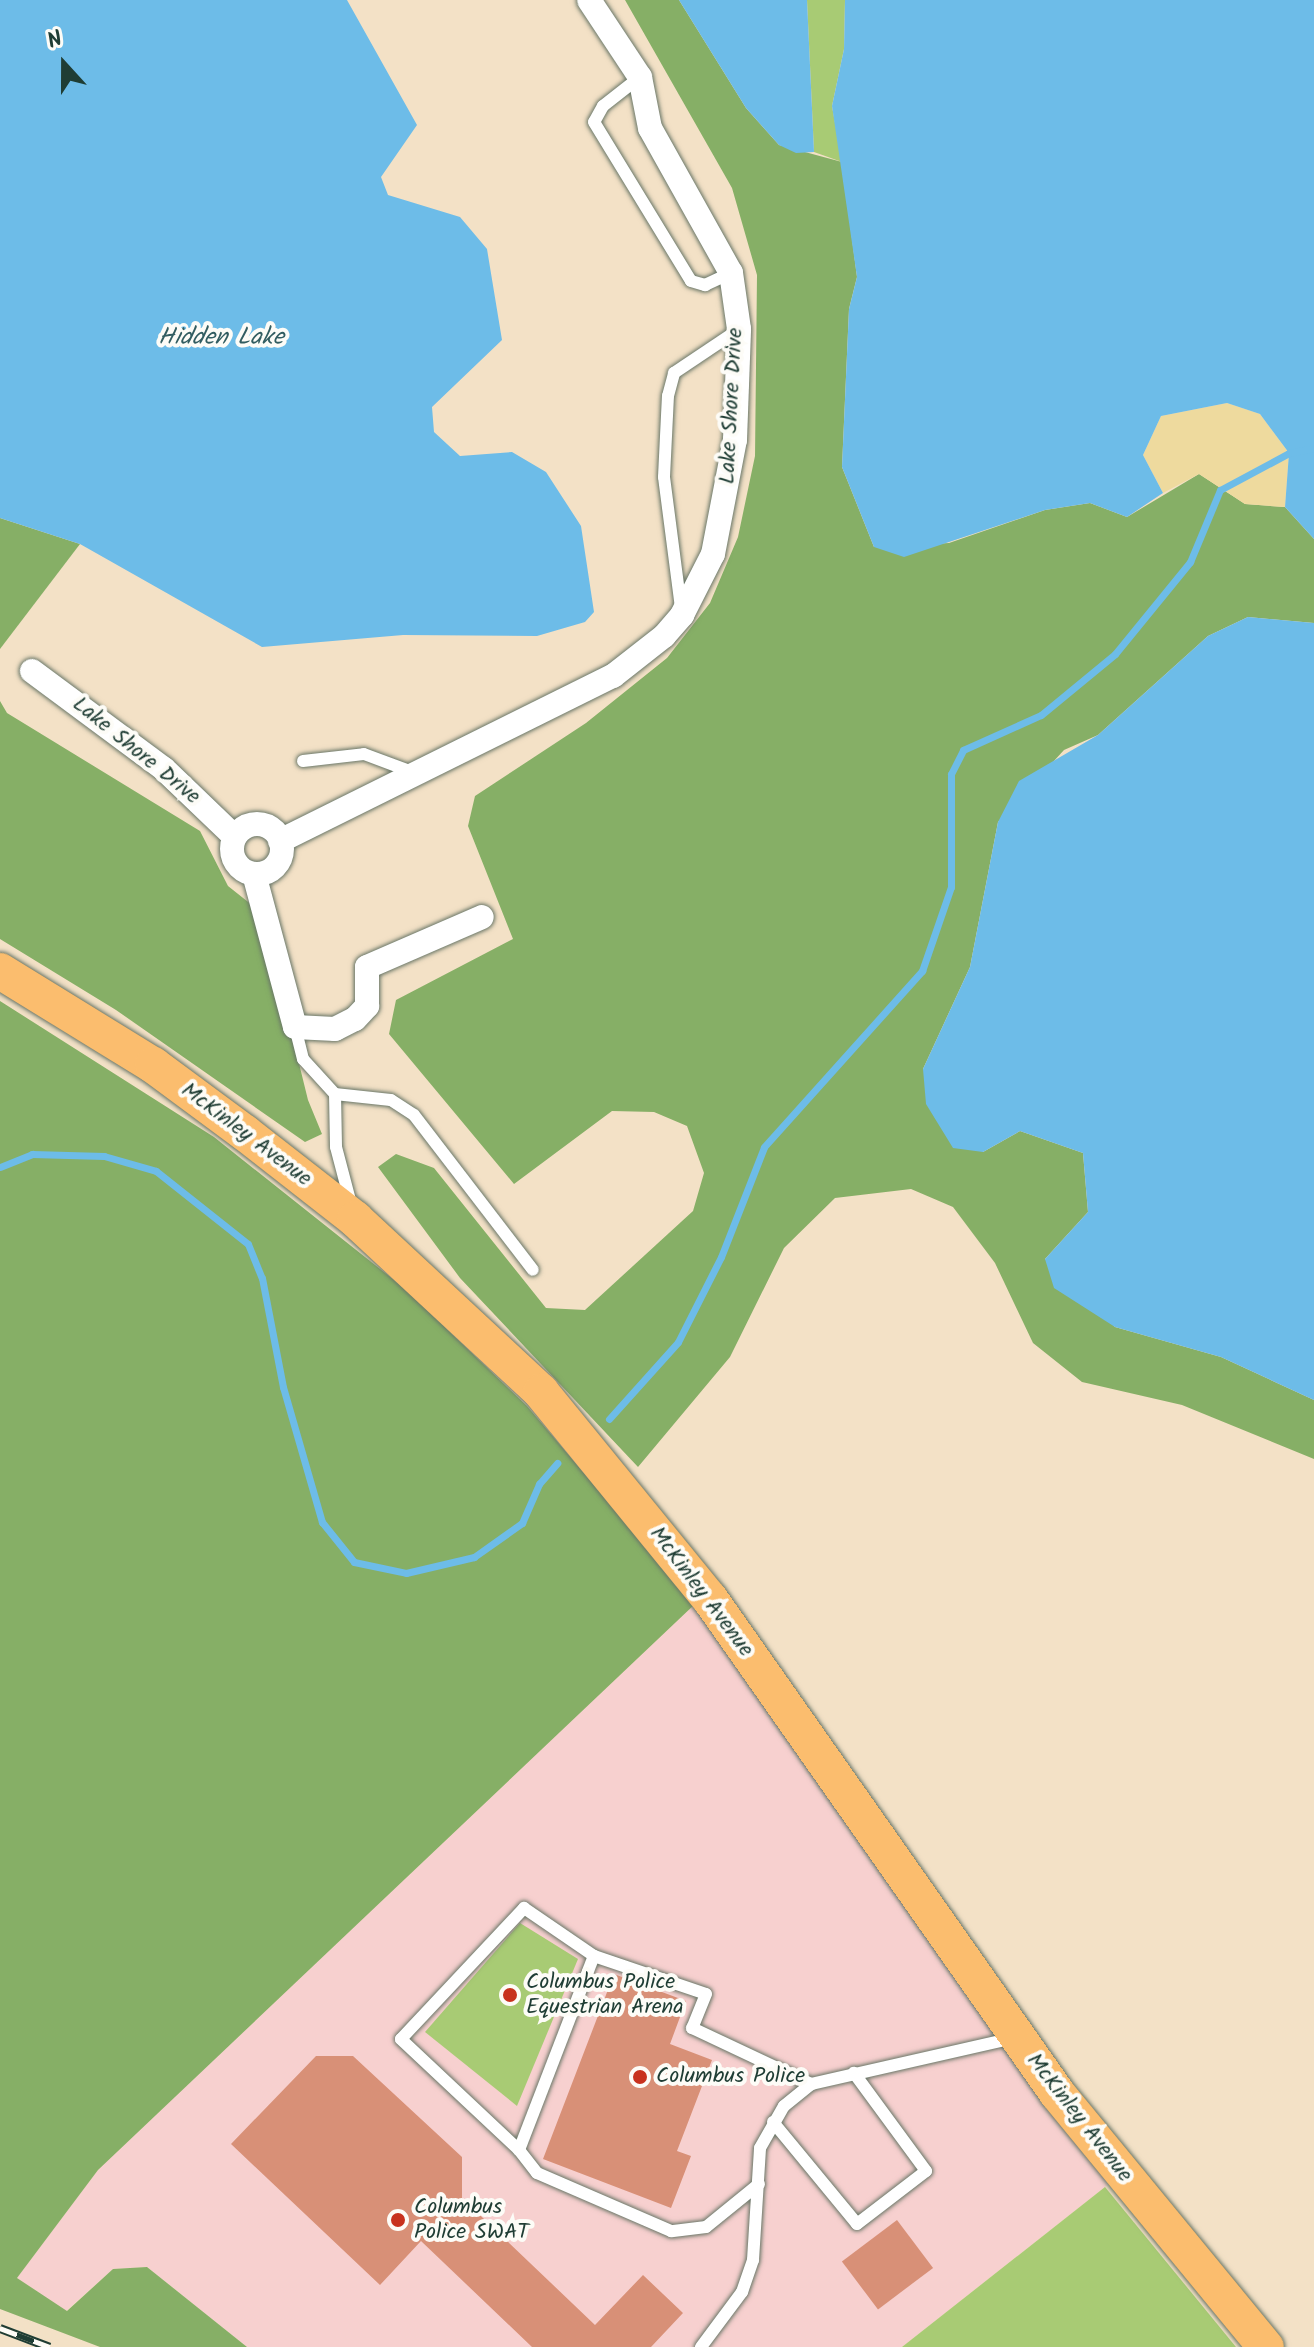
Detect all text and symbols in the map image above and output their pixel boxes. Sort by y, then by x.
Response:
text: N [42,22,68,60]
north arrow [24,24,104,104]
water label: Hidden Lake [158,324,284,352]
street label: Lake Shore Drive [715,327,749,485]
street label: Lake Shore Drive [67,691,205,811]
street label: McKinley Avenue [176,1077,316,1193]
street label: McKinley Avenue [643,1522,759,1662]
place label: Columbus Police Equestrian Arena [526,1969,684,2020]
marker: Columbus Police Equestrian Arena [501,1986,519,2004]
street label: McKinley Avenue [1020,2048,1138,2188]
place label: Columbus Police [656,2064,805,2090]
marker: Columbus Police [631,2068,649,2086]
place label: Columbus Police SWAT [414,2194,529,2246]
marker: Columbus Police SWAT [389,2211,407,2229]

